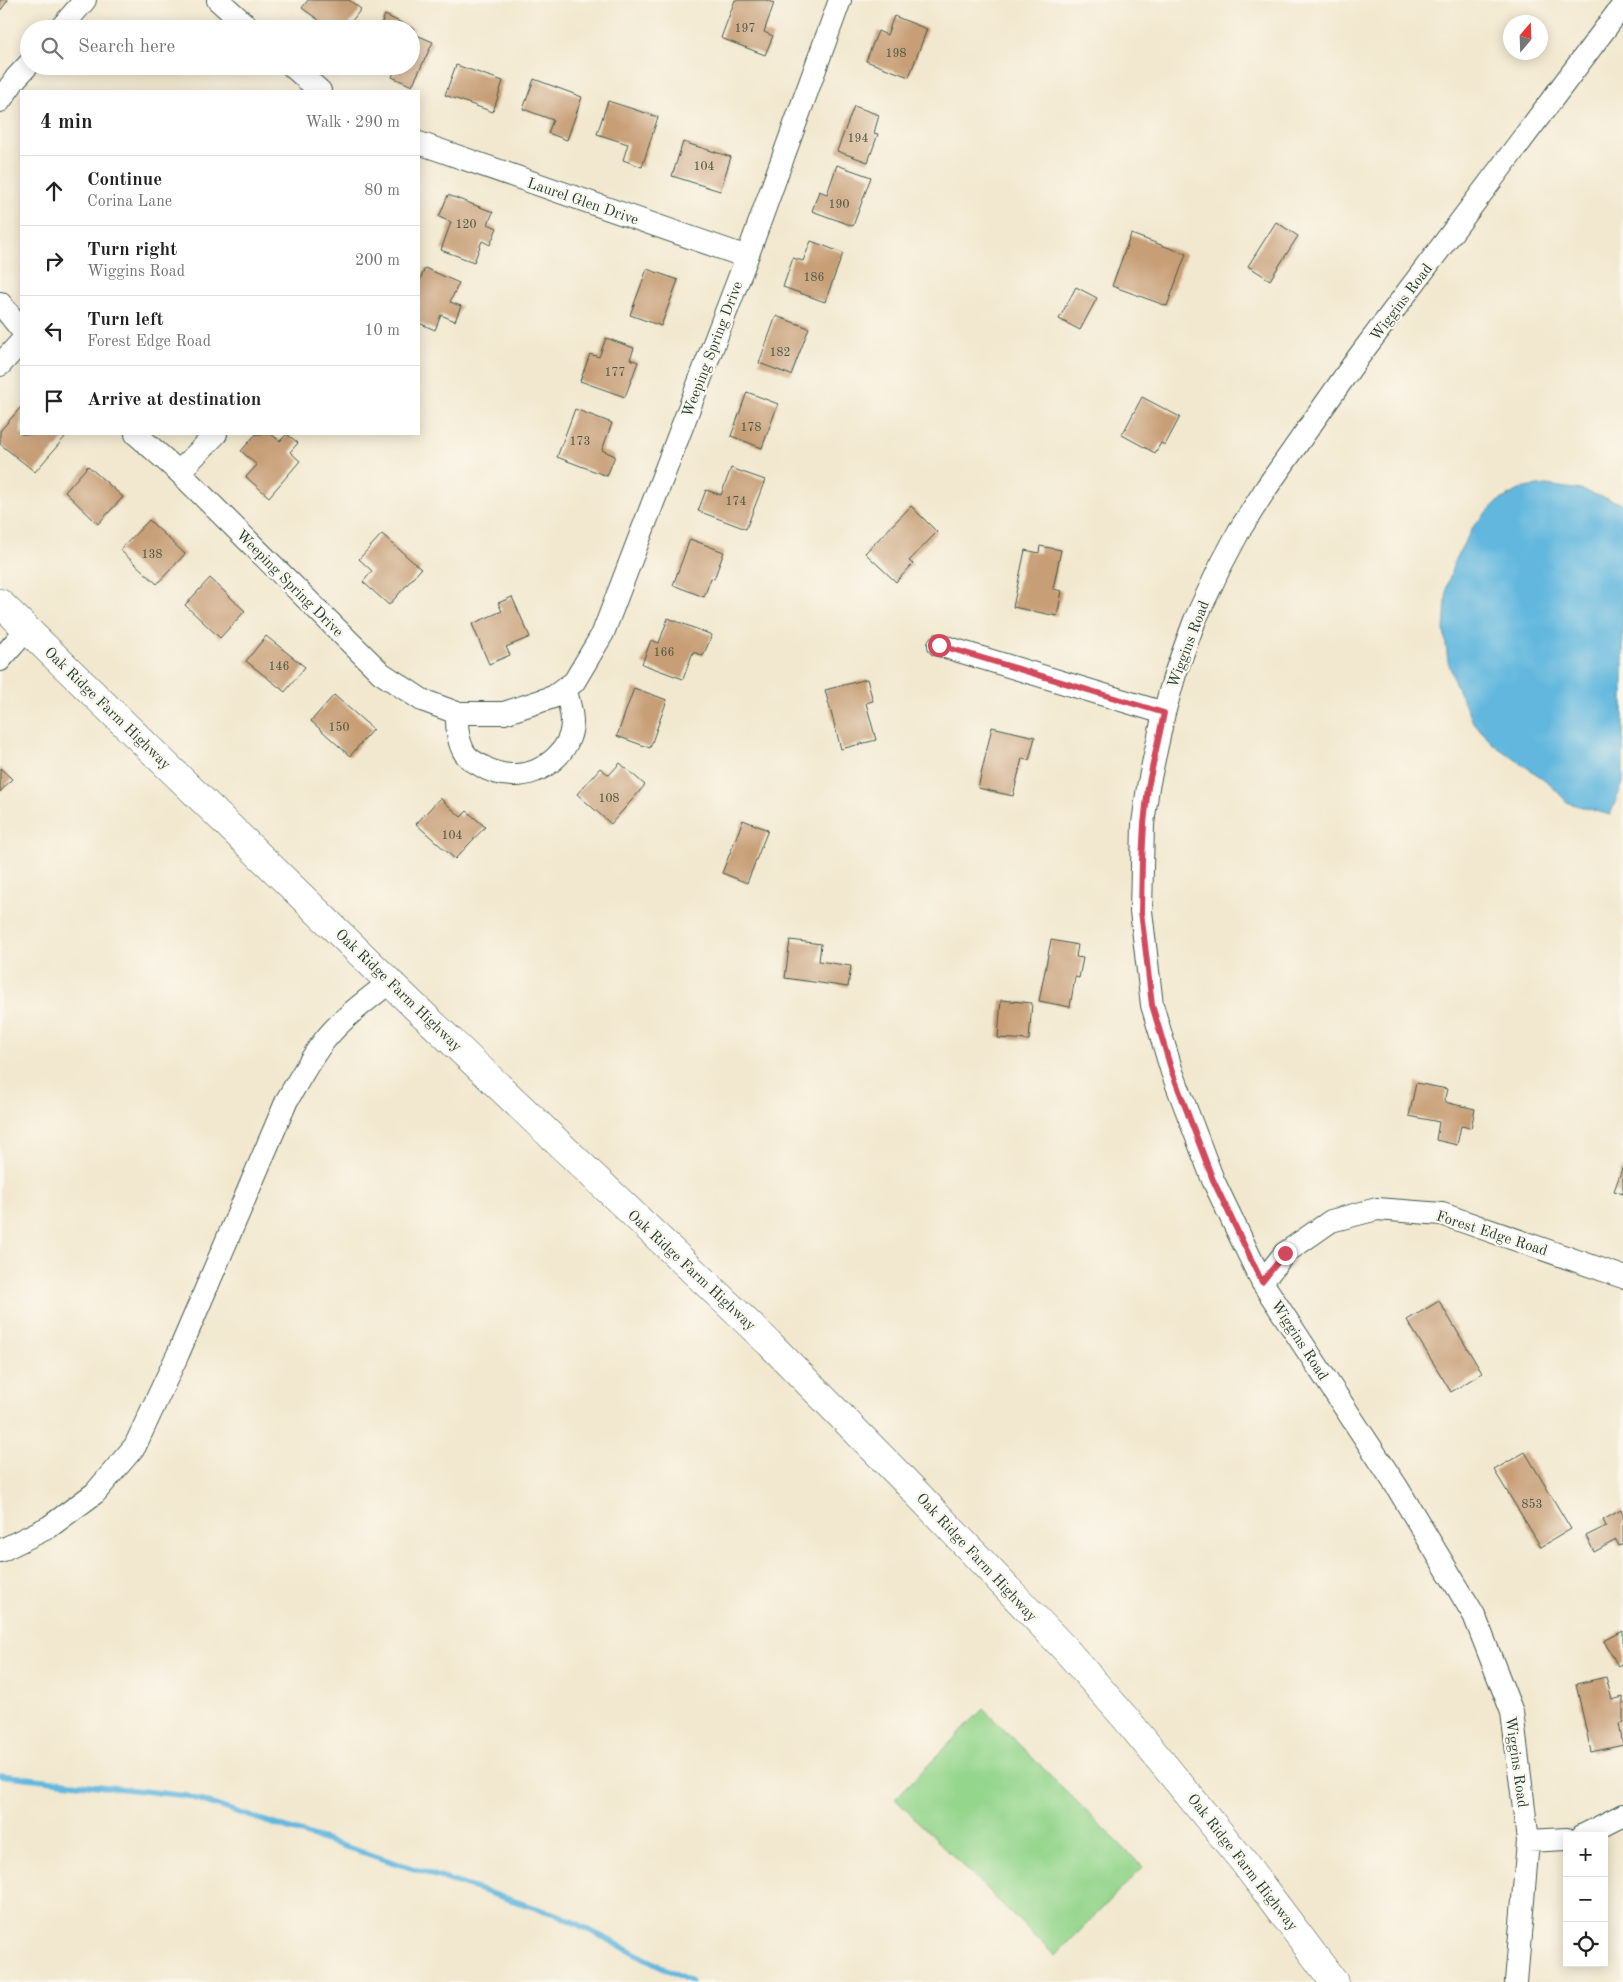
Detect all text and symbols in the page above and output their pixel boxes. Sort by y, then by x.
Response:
north arrow [1503,15,1548,60]
search box [20,20,420,75]
house number: 197 [735,23,755,35]
icon: search [38,34,66,62]
text: Search here [78,38,175,57]
house number: 198 [886,48,906,60]
text: 4 min [40,112,93,133]
text: Walk · 290 m [305,115,400,131]
house number: 194 [848,133,868,145]
house number: 104 [694,161,714,173]
text: Continue [87,171,162,190]
street label: Laurel Glen Drive [525,176,640,229]
icon: ahead [40,177,68,205]
text: 80 m [364,183,400,199]
text: Corina Lane [87,194,172,210]
house number: 190 [829,199,849,211]
house number: 120 [456,219,476,231]
text: Turn right [87,241,177,260]
icon: right [40,247,68,275]
text: 200 m [355,253,400,269]
street label: Wiggins Road [1369,262,1436,344]
text: Wiggins Road [87,264,185,280]
house number: 186 [804,272,824,284]
street label: Weeping Spring Drive [681,279,746,420]
text: Turn left [87,311,164,330]
icon: left [40,317,68,345]
text: 10 m [364,323,400,339]
text: Forest Edge Road [87,334,211,350]
house number: 182 [770,347,790,359]
house number: 177 [605,367,625,379]
icon: arrive [40,387,68,415]
text: Arrive at destination [87,391,261,410]
house number: 178 [741,422,761,434]
house number: 173 [570,436,590,448]
house number: 174 [726,496,746,508]
street label: Weeping Spring Drive [233,528,345,640]
house number: 138 [142,549,162,561]
street label: Wiggins Road [1166,599,1213,690]
route start [928,634,951,657]
street label: Oak Ridge Farm Highway [41,645,173,773]
house number: 166 [654,647,674,659]
house number: 146 [269,661,289,673]
house number: 150 [329,721,349,734]
house number: 108 [599,793,619,805]
house number: 104 [442,830,462,842]
street label: Oak Ridge Farm Highway [332,927,464,1055]
street label: Oak Ridge Farm Highway [624,1208,758,1334]
street label: Forest Edge Road [1434,1209,1549,1260]
route end [1274,1242,1297,1265]
street label: Wiggins Road [1267,1298,1330,1384]
street label: Oak Ridge Farm Highway [913,1491,1039,1625]
house number: 853 [1522,1498,1542,1511]
street label: Wiggins Road [1502,1716,1529,1809]
street label: Oak Ridge Farm Highway [1184,1792,1300,1934]
map controls [1563,1832,1608,1967]
button: + [1563,1832,1608,1877]
button: − [1563,1877,1608,1922]
button: locate [1563,1922,1608,1967]

